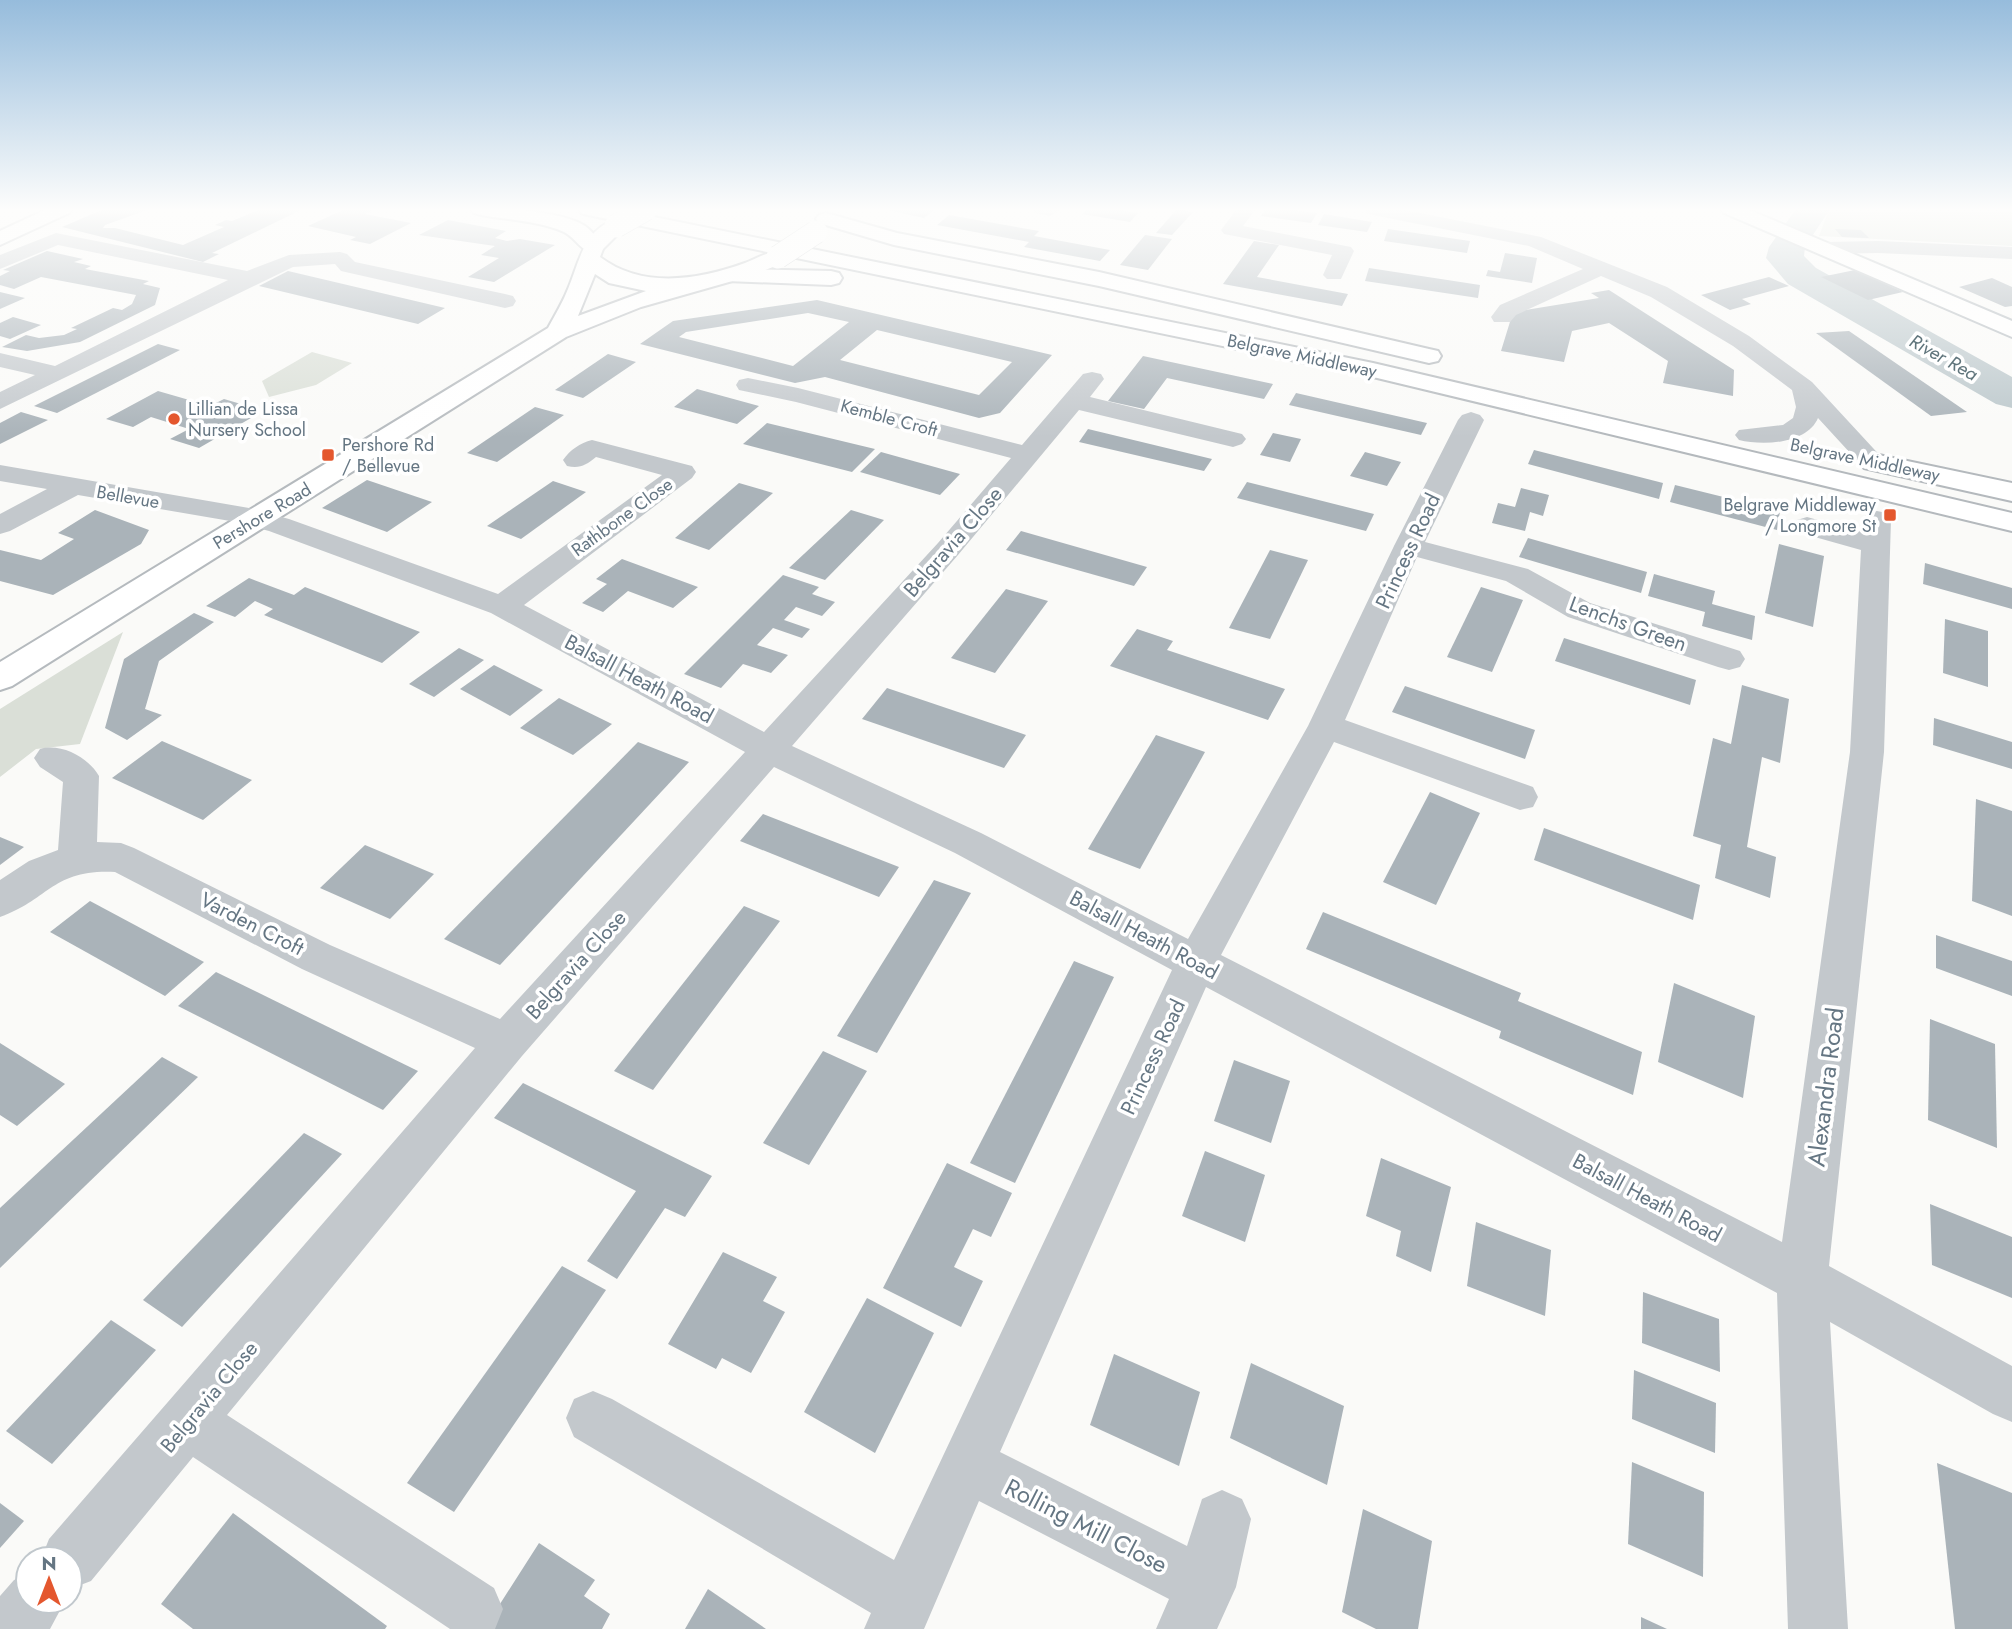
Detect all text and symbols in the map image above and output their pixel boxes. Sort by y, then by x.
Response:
street label: Belgrave Middleway [1225,327,1379,385]
water label: River Rea [1904,327,1983,388]
street label: Kemble Croft [838,393,941,444]
place label: Lillian de Lissa Nursery School [188,396,306,443]
marker: Lillian de Lissa Nursery School [166,411,182,427]
street label: Belgrave Middleway [1788,431,1942,489]
place label: Pershore Rd / Bellevue [342,432,434,479]
marker: Pershore Rd / Bellevue [320,447,336,463]
street label: Rathbone Close [566,471,678,563]
street label: Pershore Road [208,476,316,556]
street label: Bellevue [95,479,161,515]
street label: Belgravia Close [897,480,1010,604]
street label: Princess Road [1368,488,1448,614]
place label: Belgrave Middleway / Longmore St [1724,492,1877,539]
marker: Belgrave Middleway / Longmore St [1882,507,1898,523]
street label: Lenchs Green [1565,589,1691,659]
street label: Balsall Heath Road [559,627,719,731]
street label: Balsall Heath Road [1064,883,1224,987]
street label: Varden Croft [195,885,309,963]
street label: Belgravia Close [519,904,633,1026]
street label: Princess Road [1113,994,1193,1120]
street label: Alexandra Road [1798,1005,1853,1168]
street label: Balsall Heath Road [1567,1146,1727,1250]
street label: Belgravia Close [153,1335,265,1459]
street label: Rolling Mill Close [999,1469,1174,1582]
north arrow [14,1545,84,1615]
text: N [41,1550,57,1577]

